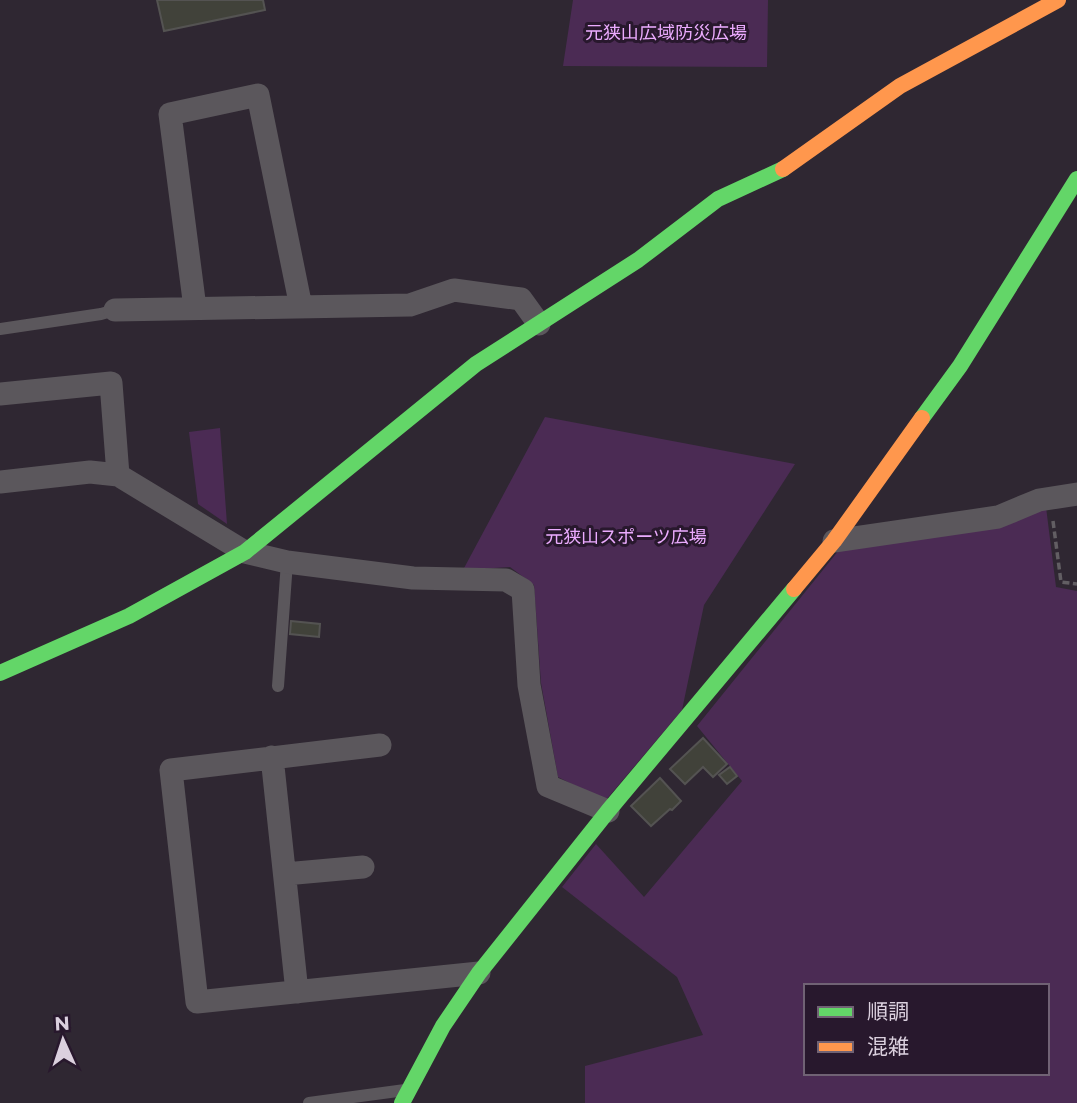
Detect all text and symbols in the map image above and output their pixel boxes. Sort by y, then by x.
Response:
park label: 元狭山広域防災広場 [585,22,747,44]
park label: 元狭山スポーツ広場 [545,526,707,548]
legend [804,984,1049,1075]
text: 順調 [867,999,909,1024]
north arrow [28,1005,98,1075]
text: N [54,1012,70,1035]
text: 混雑 [867,1034,909,1059]

